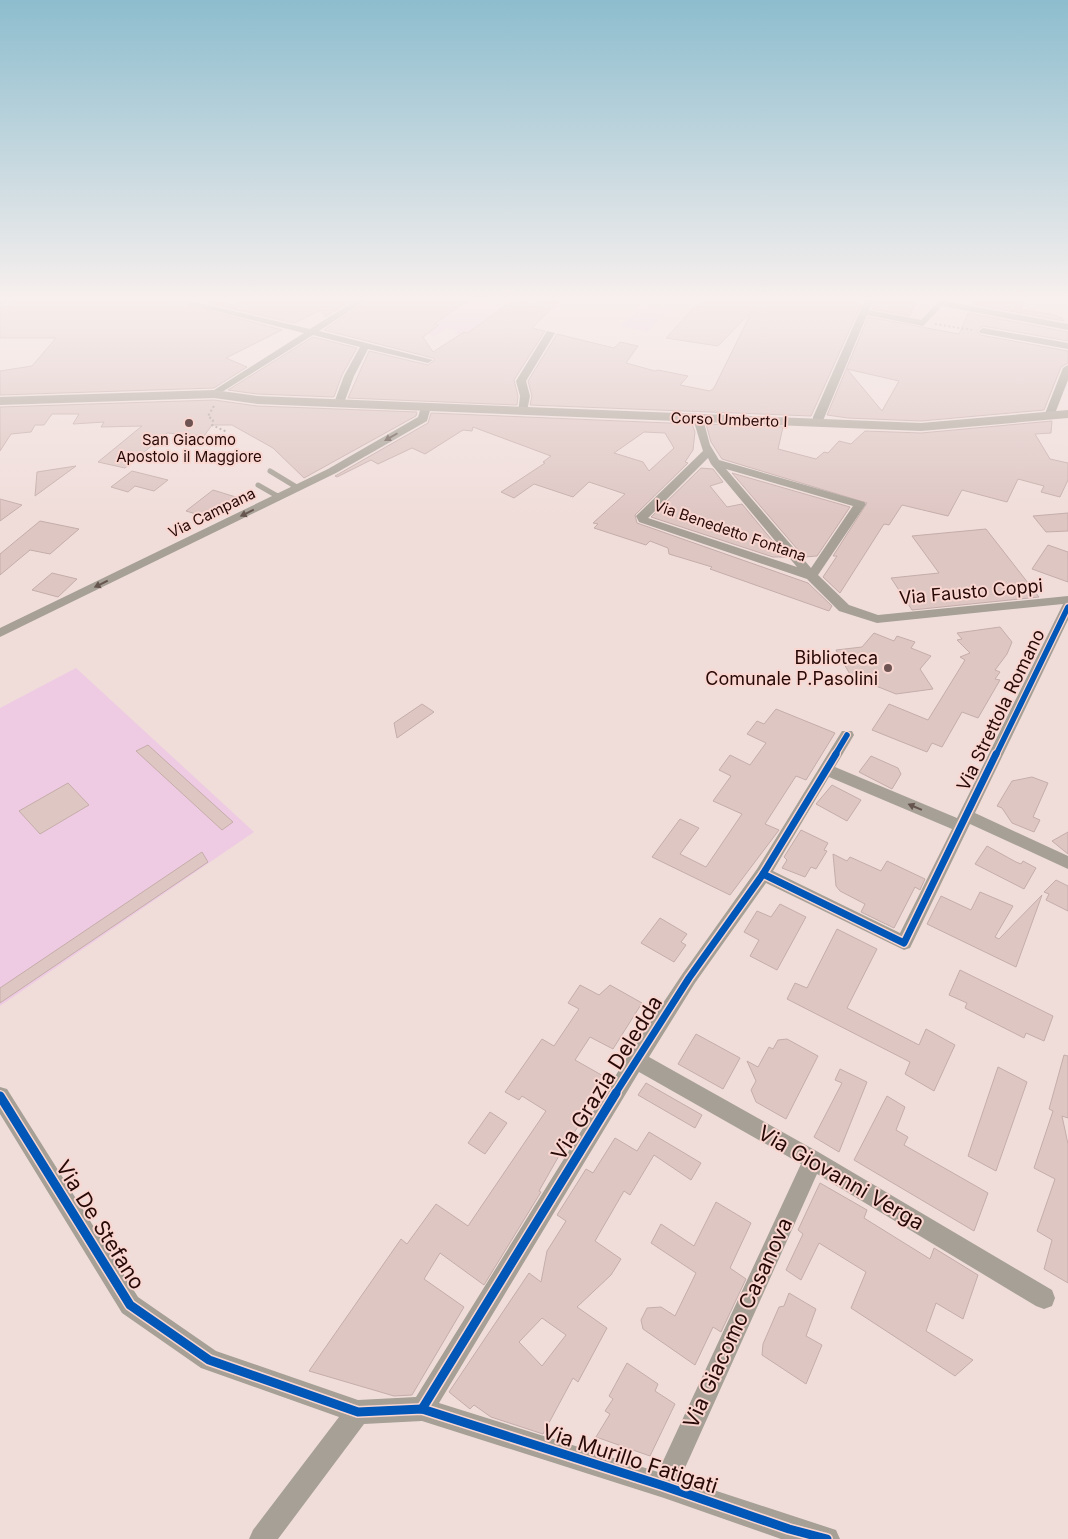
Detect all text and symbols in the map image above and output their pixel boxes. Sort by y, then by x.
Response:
street label: Corso Umberto I [670,408,788,431]
marker: San Giacomo Apostolo il Maggiore [183,417,195,429]
place label: San Giacomo Apostolo il Maggiore [116,430,262,466]
one-way arrow [384,433,398,441]
street label: Via Campana [165,483,258,542]
street label: Via Benedetto Fontana [651,495,809,566]
one-way arrow [240,509,254,517]
street label: Via Fausto Coppi [898,575,1044,608]
one-way arrow [94,580,108,588]
street label: Via Strettola Romano [952,626,1049,794]
place label: Biblioteca Comunale P.Pasolini [705,647,878,689]
marker: Biblioteca Comunale P.Pasolini [882,662,894,674]
one-way arrow [908,802,922,810]
street label: Via Grazia Deledda [546,991,667,1165]
street label: Via Giovanni Verga [754,1120,929,1235]
street label: Via De Stefano [51,1156,150,1294]
street label: Via Giacomo Casanova [678,1214,797,1432]
street label: Via Murillo Fatigati [539,1418,721,1499]

